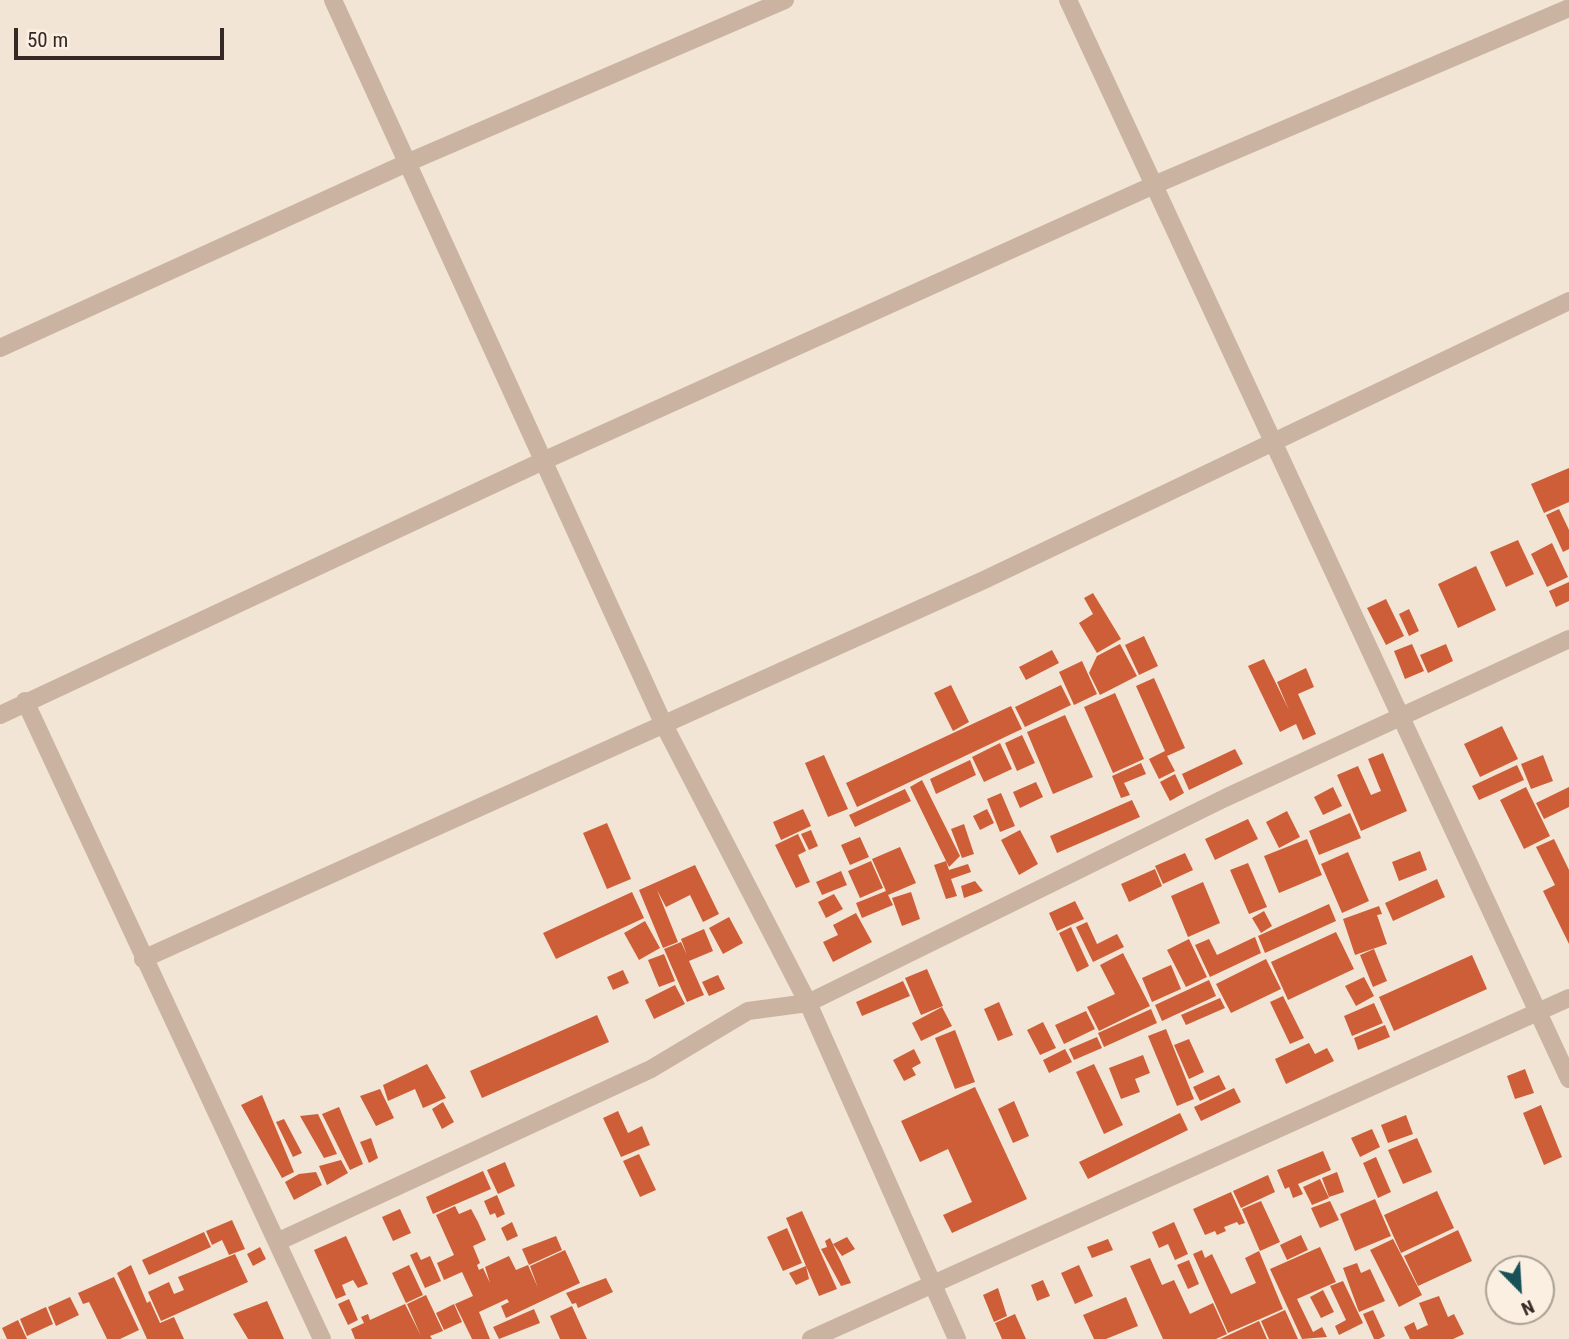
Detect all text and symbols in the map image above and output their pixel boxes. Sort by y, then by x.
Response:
scale bar [18,14,228,58]
text: 50 m [27,28,68,52]
north arrow [1485,1255,1555,1325]
text: N [1518,1295,1538,1321]

